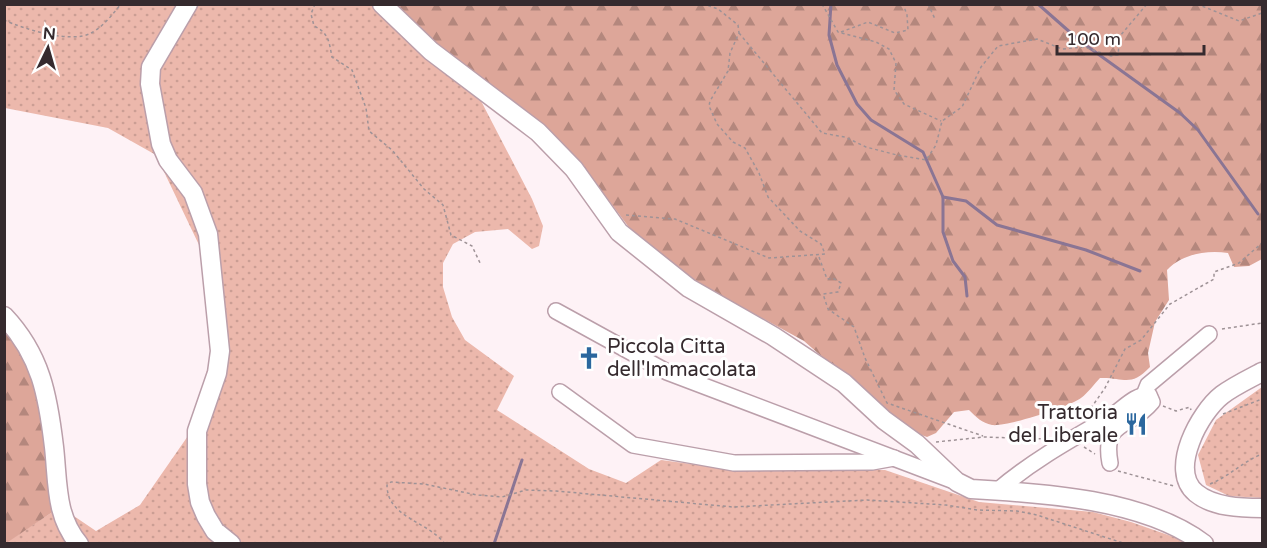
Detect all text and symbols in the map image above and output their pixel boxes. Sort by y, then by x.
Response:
north arrow [18,18,78,78]
scale bar [1057,18,1204,56]
text: N [42,24,56,45]
text: 100 m [1066,28,1121,50]
place label: Piccola Citta dell'Immacolata [607,335,756,382]
church icon: Piccola Citta dell'Immacolata [576,345,602,371]
place label: Trattoria del Liberale [1008,401,1118,448]
restaurant icon: Trattoria del Liberale [1123,411,1149,437]

